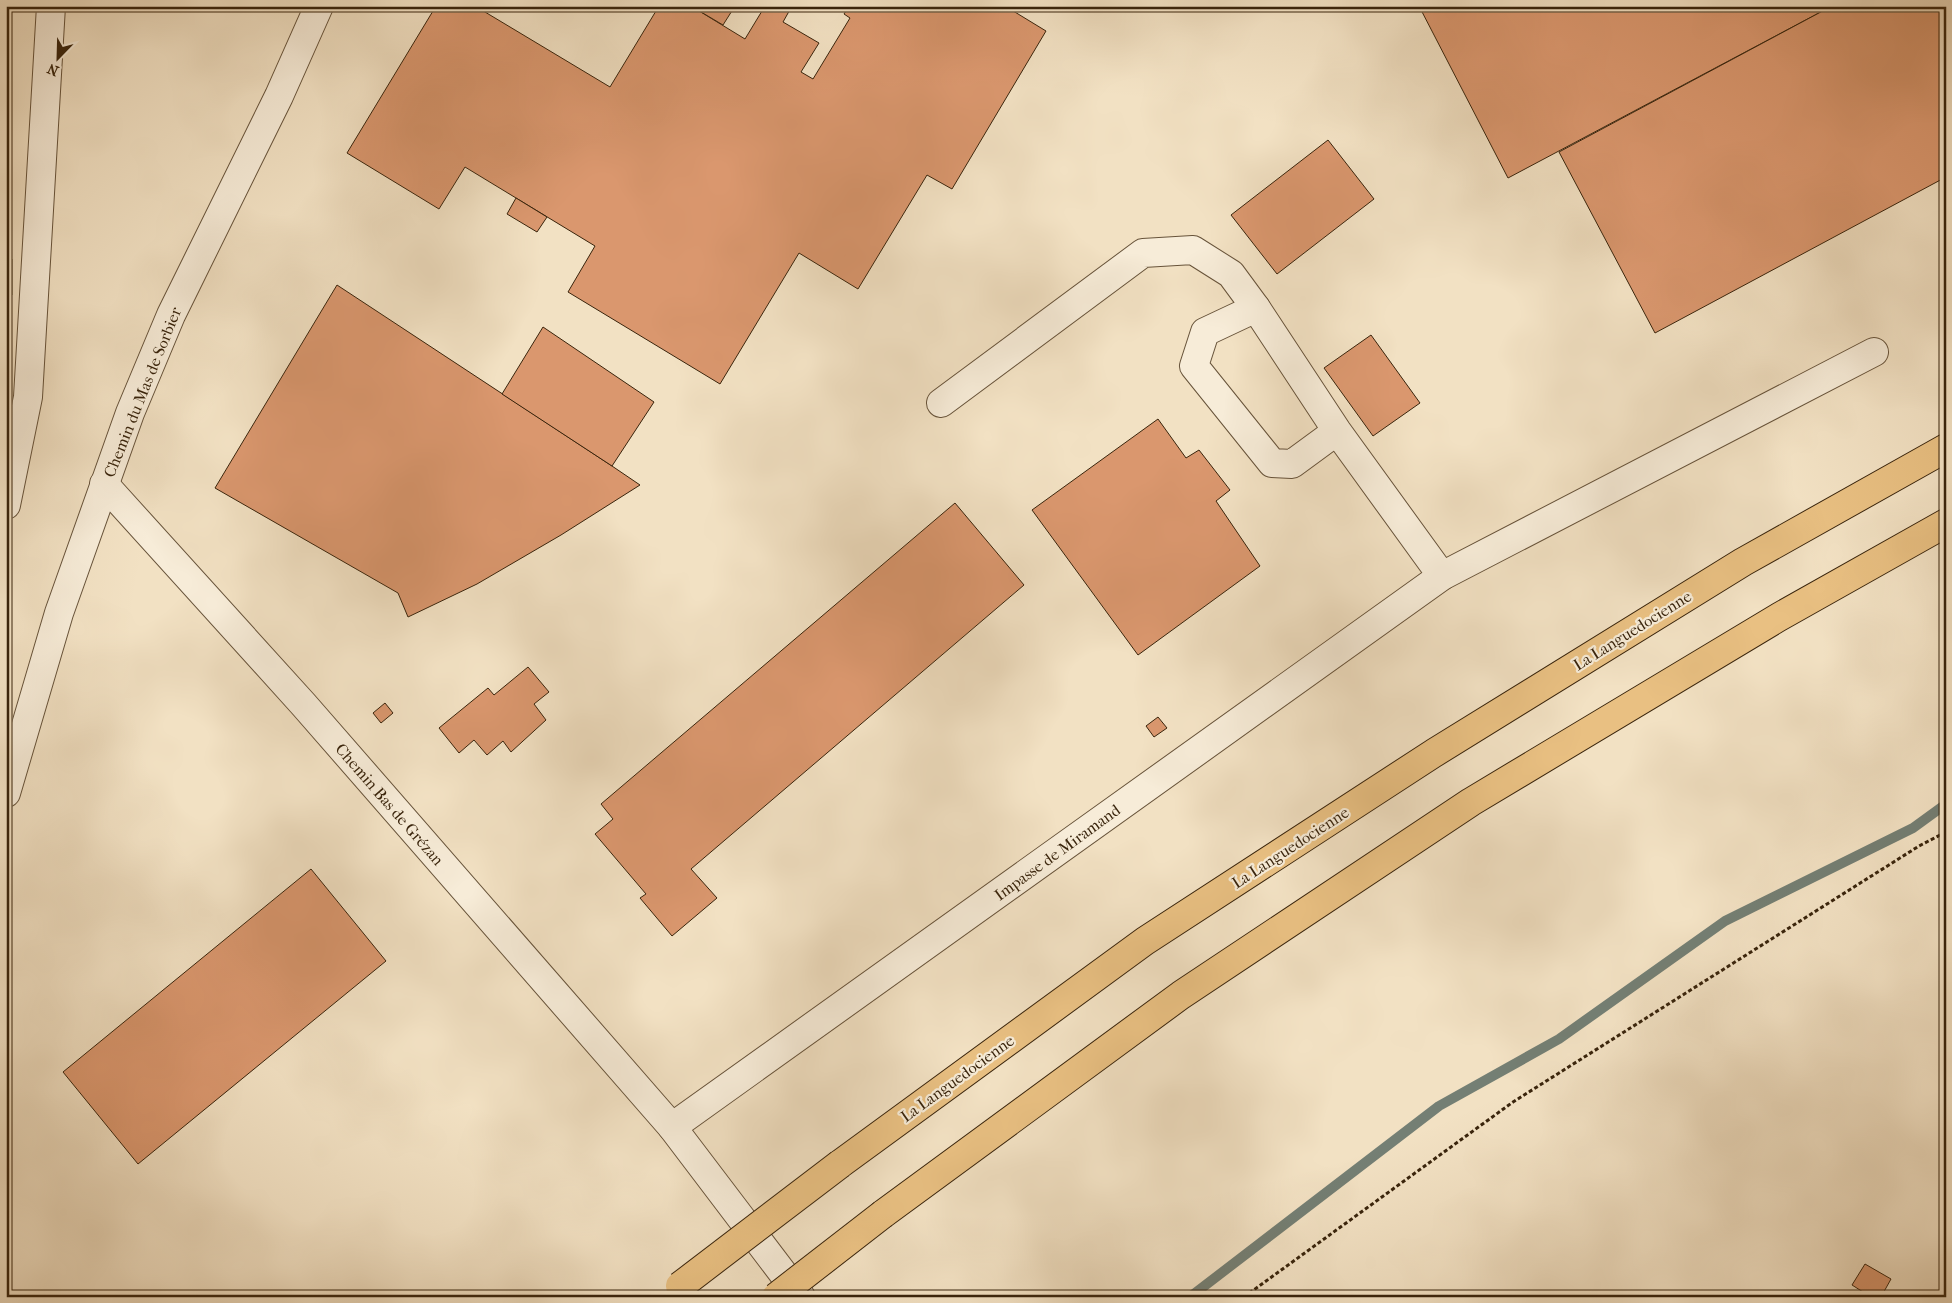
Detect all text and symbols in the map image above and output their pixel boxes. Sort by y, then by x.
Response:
north arrow [32,32,82,82]
text: N [45,59,61,79]
street label: Chemin du Mas de Sorbier [100,304,185,480]
street label: La Languedocienne [1570,586,1695,674]
street label: Chemin Bas de Grézan [332,740,448,870]
street label: Impasse de Miramand [991,800,1124,904]
street label: La Languedocienne [1228,803,1352,892]
street label: La Languedocienne [897,1031,1018,1126]

